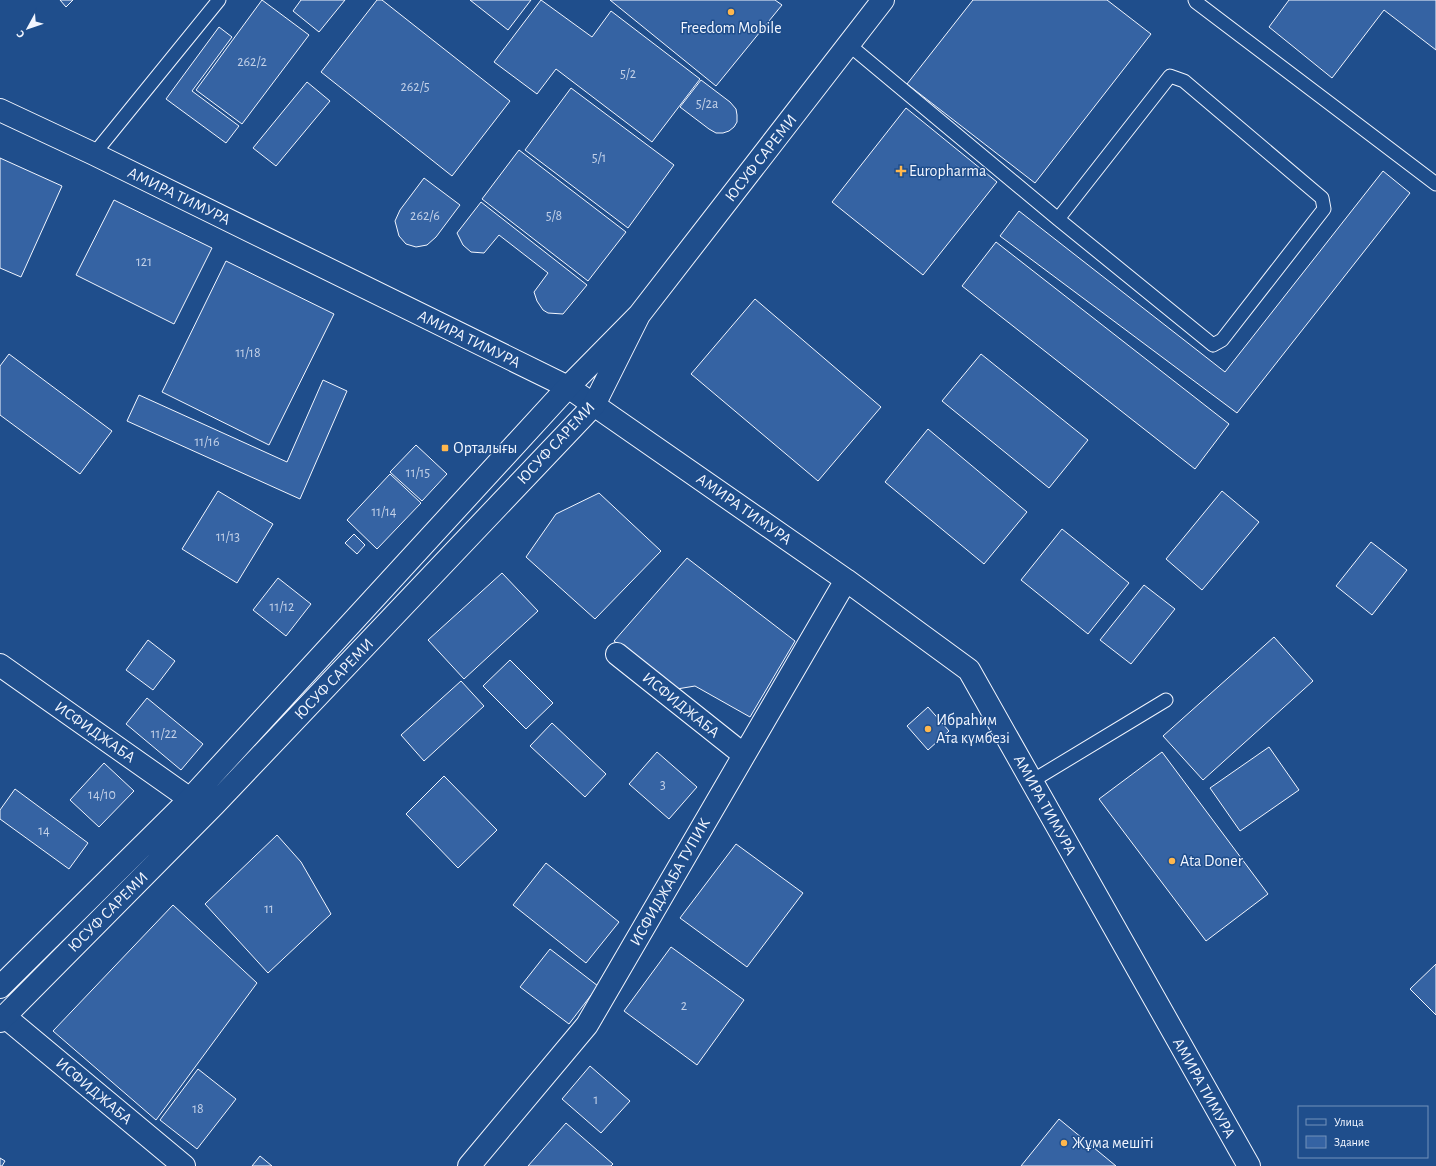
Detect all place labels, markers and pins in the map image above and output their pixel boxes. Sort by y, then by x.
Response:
marker: Freedom Mobile [726,7,736,17]
place label: Freedom Mobile [680,20,782,36]
place label: Europharma [909,163,986,179]
marker: Europharma [896,166,906,176]
place label: Орталығы [453,440,517,456]
marker: Орталығы [440,443,450,453]
place label: Ибраhим Ата күмбезі [936,712,1010,746]
marker: Ибраhим Ата күмбезі [923,724,933,734]
place label: Ata Doner [1180,853,1244,869]
marker: Ata Doner [1167,856,1177,866]
place label: Жұма мешіті [1072,1135,1154,1151]
marker: Жұма мешіті [1059,1138,1069,1148]

